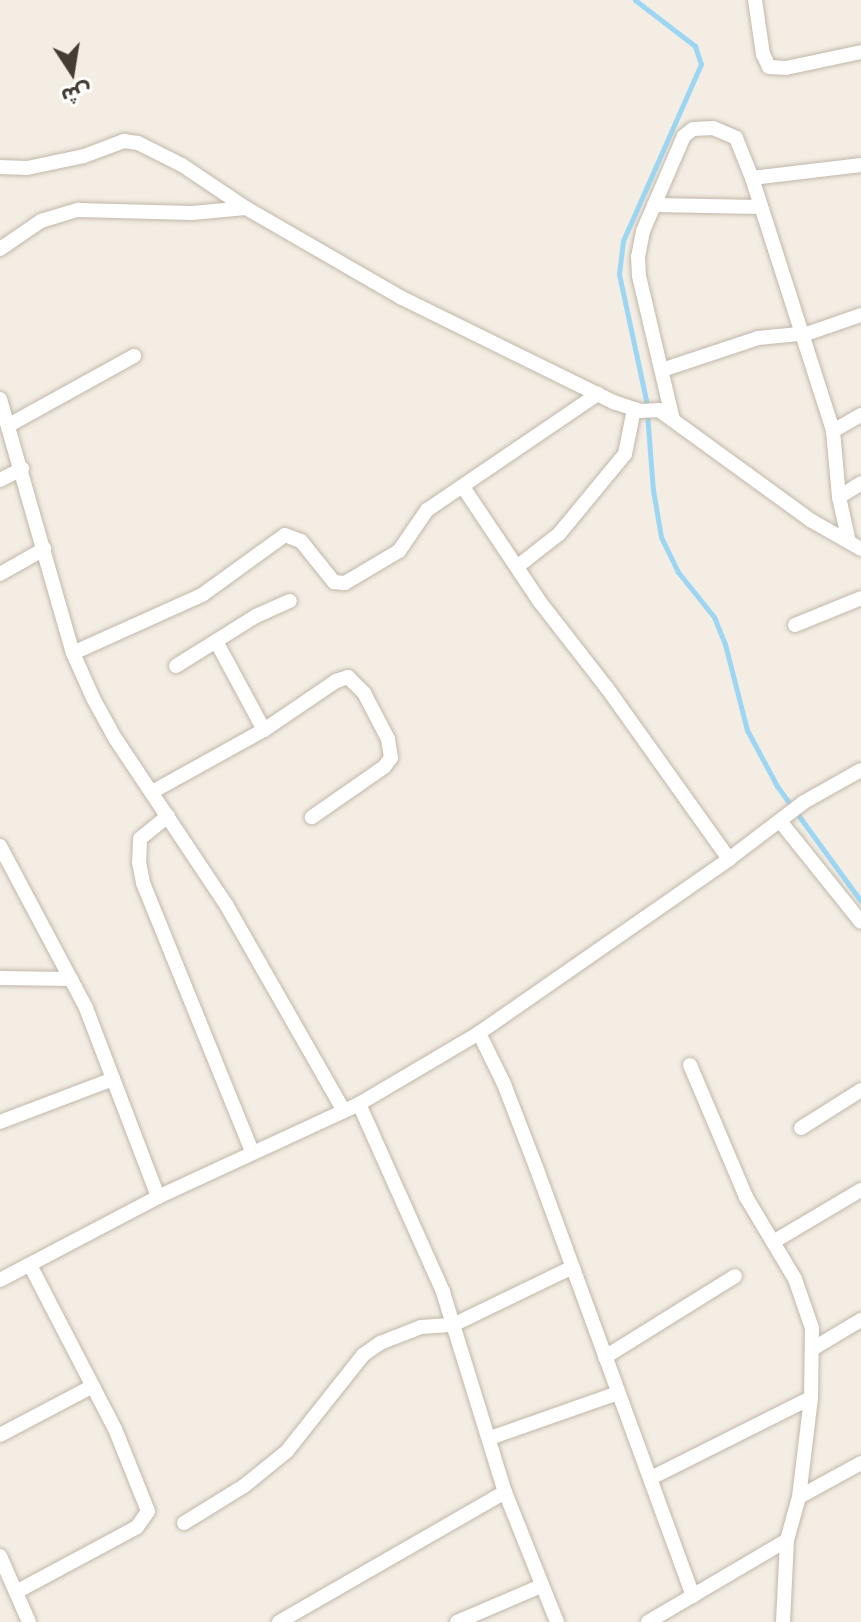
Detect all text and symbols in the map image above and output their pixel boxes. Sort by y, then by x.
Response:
north arrow [32,32,112,112]
text: ش [60,80,94,111]

